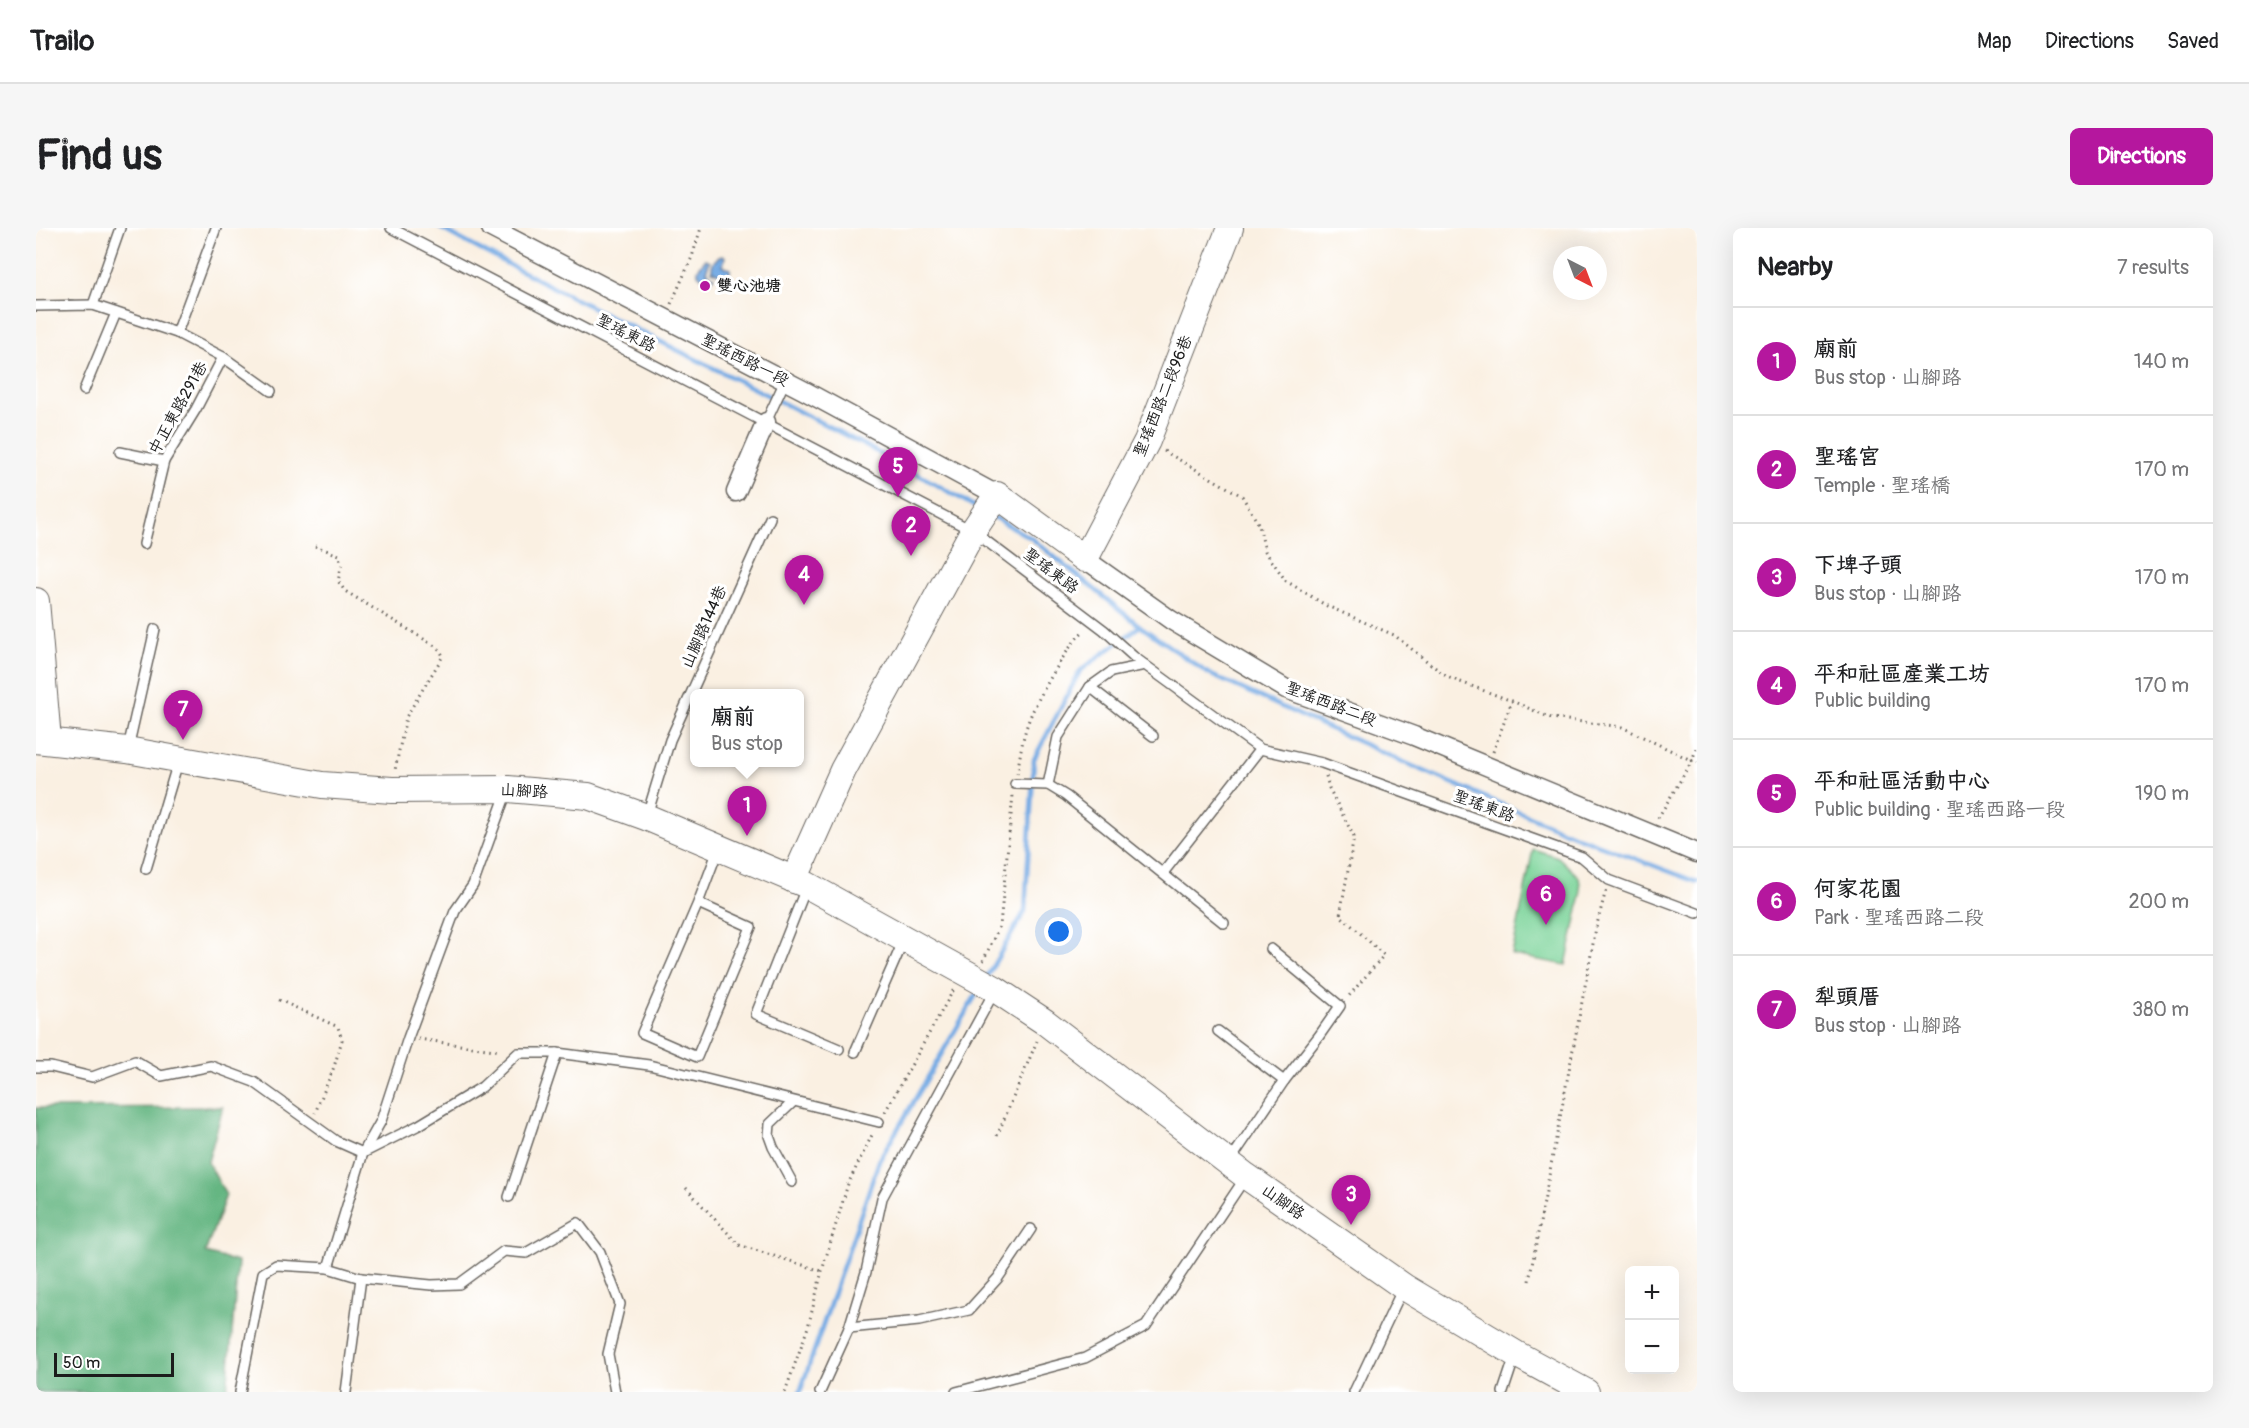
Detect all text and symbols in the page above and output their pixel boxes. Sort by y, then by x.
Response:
text: Trailo [30,24,94,59]
text: Map [1977,28,2012,55]
text: Directions [2045,28,2134,55]
text: Saved [2167,28,2219,55]
button: Directions [2070,128,2213,185]
text: Find us [36,130,162,182]
north arrow [1553,246,1607,300]
text: Nearby [1757,251,1833,283]
text: 7 results [2117,255,2189,280]
place label: 雙心池塘 [717,276,781,296]
marker: 雙心池塘 [698,279,712,293]
street label: 聖瑤東路 [593,310,659,356]
street label: 聖瑤西路一段 [698,329,792,391]
street label: 聖瑤西路二段96巷 [1129,332,1197,460]
text: 廟前 [1814,335,1858,363]
text: 1 [1773,349,1780,374]
text: 140 m [2134,349,2189,374]
street label: 中正東路291巷 [144,358,212,458]
text: Bus stop · 山腳路 [1814,365,1961,390]
text: 聖瑤宮 [1814,443,1880,471]
pin: 5 [878,448,918,497]
text: 2 [1771,457,1782,482]
text: 170 m [2135,457,2189,482]
text: Temple · 聖瑤橋 [1814,473,1951,498]
pin: 2 [892,506,930,556]
street label: 聖瑤東路 [1019,544,1083,598]
text: 下埤子頭 [1814,551,1902,579]
pin: 4 [784,556,824,605]
text: 3 [1771,565,1782,590]
text: 170 m [2135,565,2189,590]
text: Bus stop · 山腳路 [1814,581,1961,606]
street label: 山腳路144巷 [677,582,731,672]
text: 平和社區產業工坊 [1814,660,1990,688]
text: 4 [1771,673,1782,698]
text: 170 m [2135,673,2189,698]
street label: 聖瑤西路二段 [1283,677,1379,731]
text: Public building [1814,688,1930,713]
popup [690,689,804,767]
pin: 7 [164,690,202,740]
text: 廟前 [711,703,755,731]
text: Bus stop [711,731,783,756]
text: 平和社區活動中心 [1814,767,1990,795]
street label: 山腳路 [500,780,548,802]
text: 5 [1771,781,1782,806]
text: 190 m [2135,781,2189,806]
pin: 1 [728,786,766,836]
street label: 聖瑤東路 [1451,786,1517,826]
text: Public building · 聖瑤西路一段 [1814,797,2066,822]
text: 何家花園 [1814,875,1902,903]
pin: 6 [1526,876,1566,925]
text: 6 [1771,889,1782,914]
text: 200 m [2128,889,2189,914]
text: Park · 聖瑤西路二段 [1814,905,1984,930]
your location [1044,917,1073,946]
text: 犁頭厝 [1814,983,1880,1011]
text: 7 [1771,997,1782,1022]
text: 380 m [2132,997,2189,1022]
text: Bus stop · 山腳路 [1814,1013,1961,1038]
pin: 3 [1332,1176,1370,1225]
street label: 山腳路 [1258,1180,1308,1224]
map controls [1625,1266,1679,1374]
button: + [1625,1266,1679,1320]
button: − [1625,1320,1679,1374]
scale bar [54,1350,174,1378]
text: 50 m [63,1353,100,1373]

